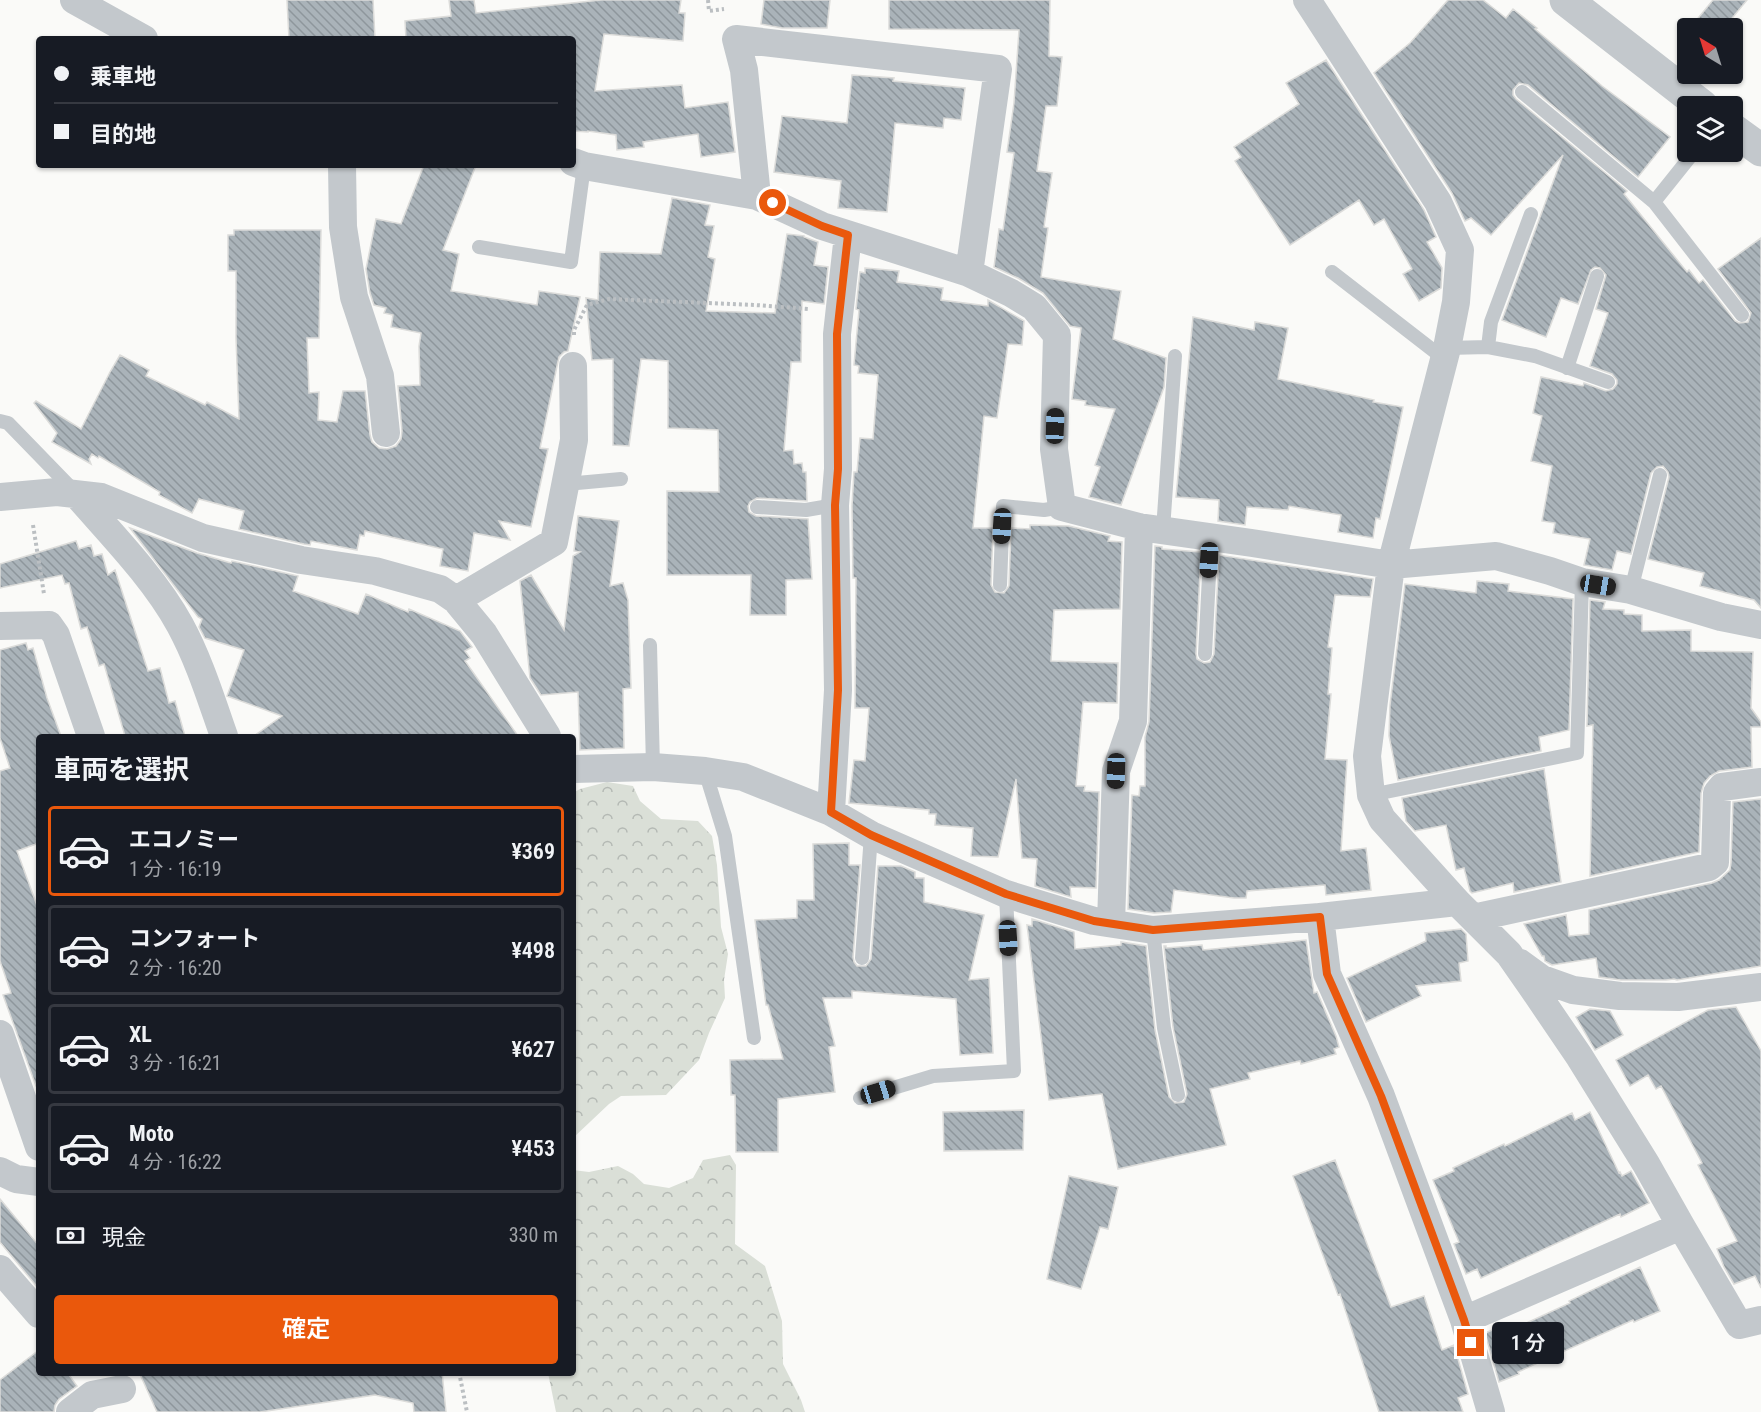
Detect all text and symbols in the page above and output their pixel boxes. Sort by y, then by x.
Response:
north arrow [1677,18,1743,84]
map controls [1677,18,1743,162]
text: 乗車地 [90,64,156,89]
button: layers [1677,96,1743,162]
text: 目的地 [90,122,156,147]
route start [759,189,786,216]
car [1045,408,1065,444]
car [992,508,1012,544]
car [1199,542,1219,578]
car [1579,573,1617,597]
car [1106,753,1126,789]
text: 車両を選択 [54,754,189,786]
icon: car [57,824,111,878]
text: エコノミー [129,827,239,852]
text: ¥369 [511,839,555,864]
text: 1 分 · 16:19 [129,857,222,881]
car [998,920,1018,956]
icon: car [57,923,111,977]
text: コンフォート [129,926,260,951]
text: ¥498 [511,938,555,963]
text: 2 分 · 16:20 [129,956,222,980]
icon: car [57,1022,111,1076]
text: XL [129,1022,152,1047]
text: ¥627 [511,1037,555,1062]
text: 3 分 · 16:21 [129,1051,222,1075]
car [858,1078,898,1106]
icon: car [57,1121,111,1175]
text: Moto [129,1121,174,1146]
text: ¥453 [511,1136,555,1161]
text: 4 分 · 16:22 [129,1150,222,1174]
icon: cash [54,1219,87,1252]
text: 330 m [509,1223,558,1247]
text: 現金 [102,1225,146,1250]
button: 確定 [54,1295,558,1364]
callout: 1 分 [1492,1322,1564,1364]
route end [1457,1329,1484,1356]
text: 1 分 [1511,1331,1545,1355]

